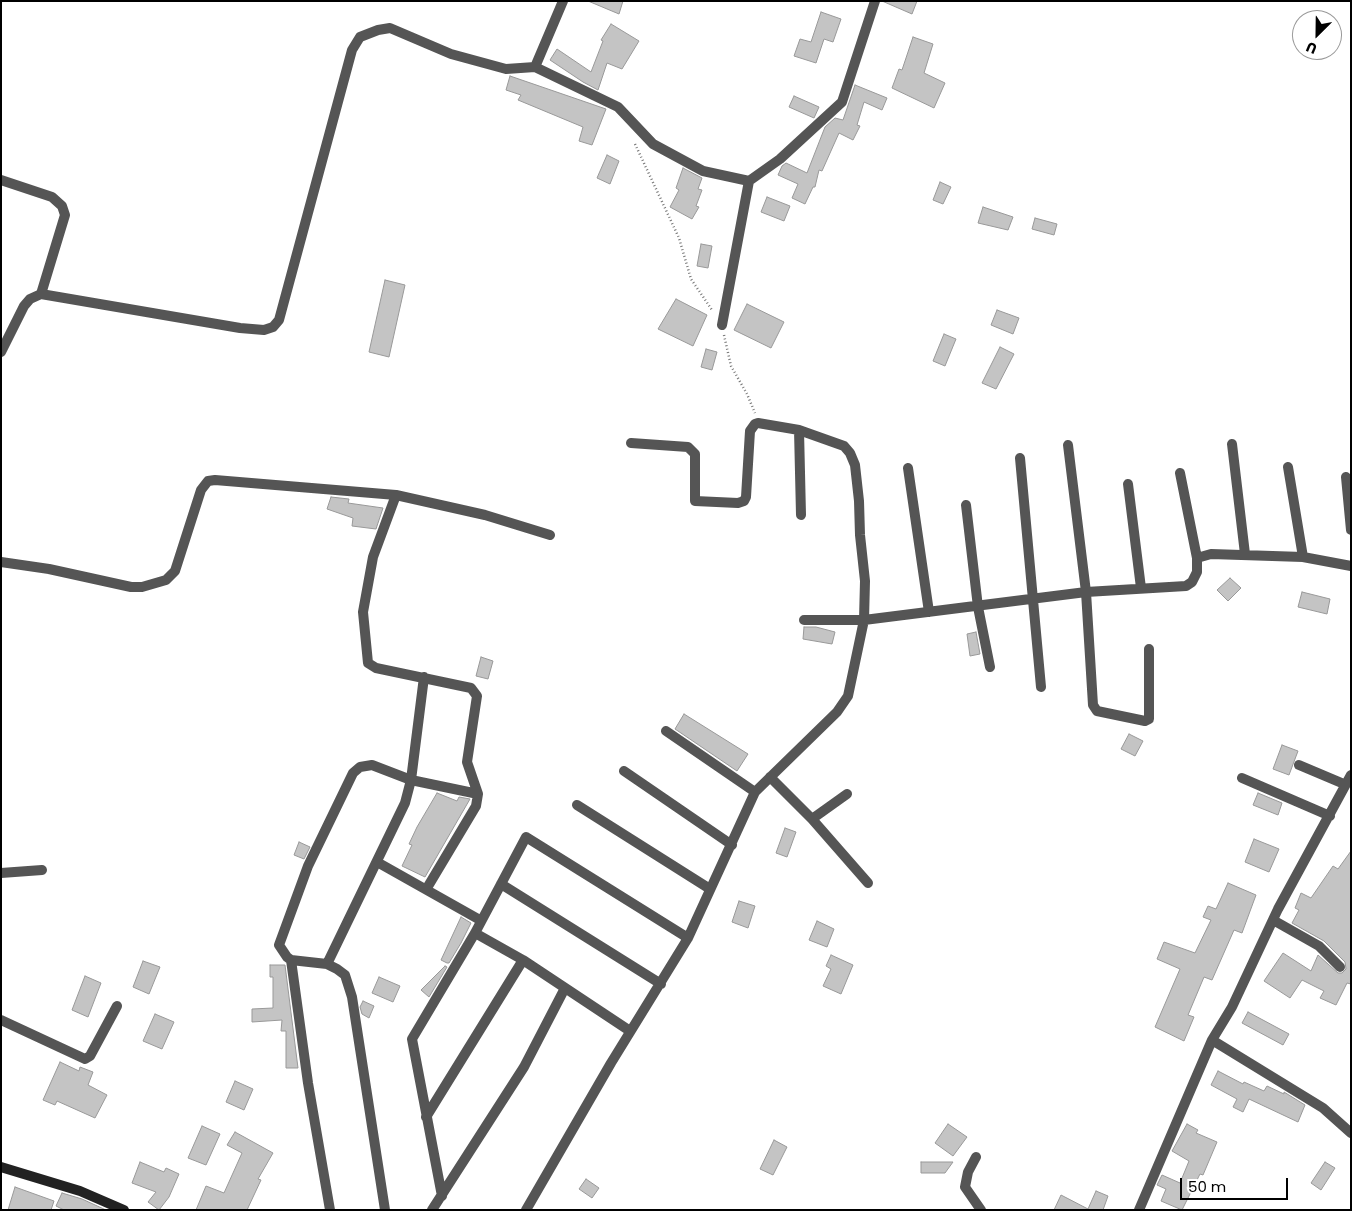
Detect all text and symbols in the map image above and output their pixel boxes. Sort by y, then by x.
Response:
north arrow [1292,10,1342,60]
text: U [1303,37,1320,59]
scale bar [1182,1168,1290,1200]
text: 50 m [1188,1176,1226,1197]

